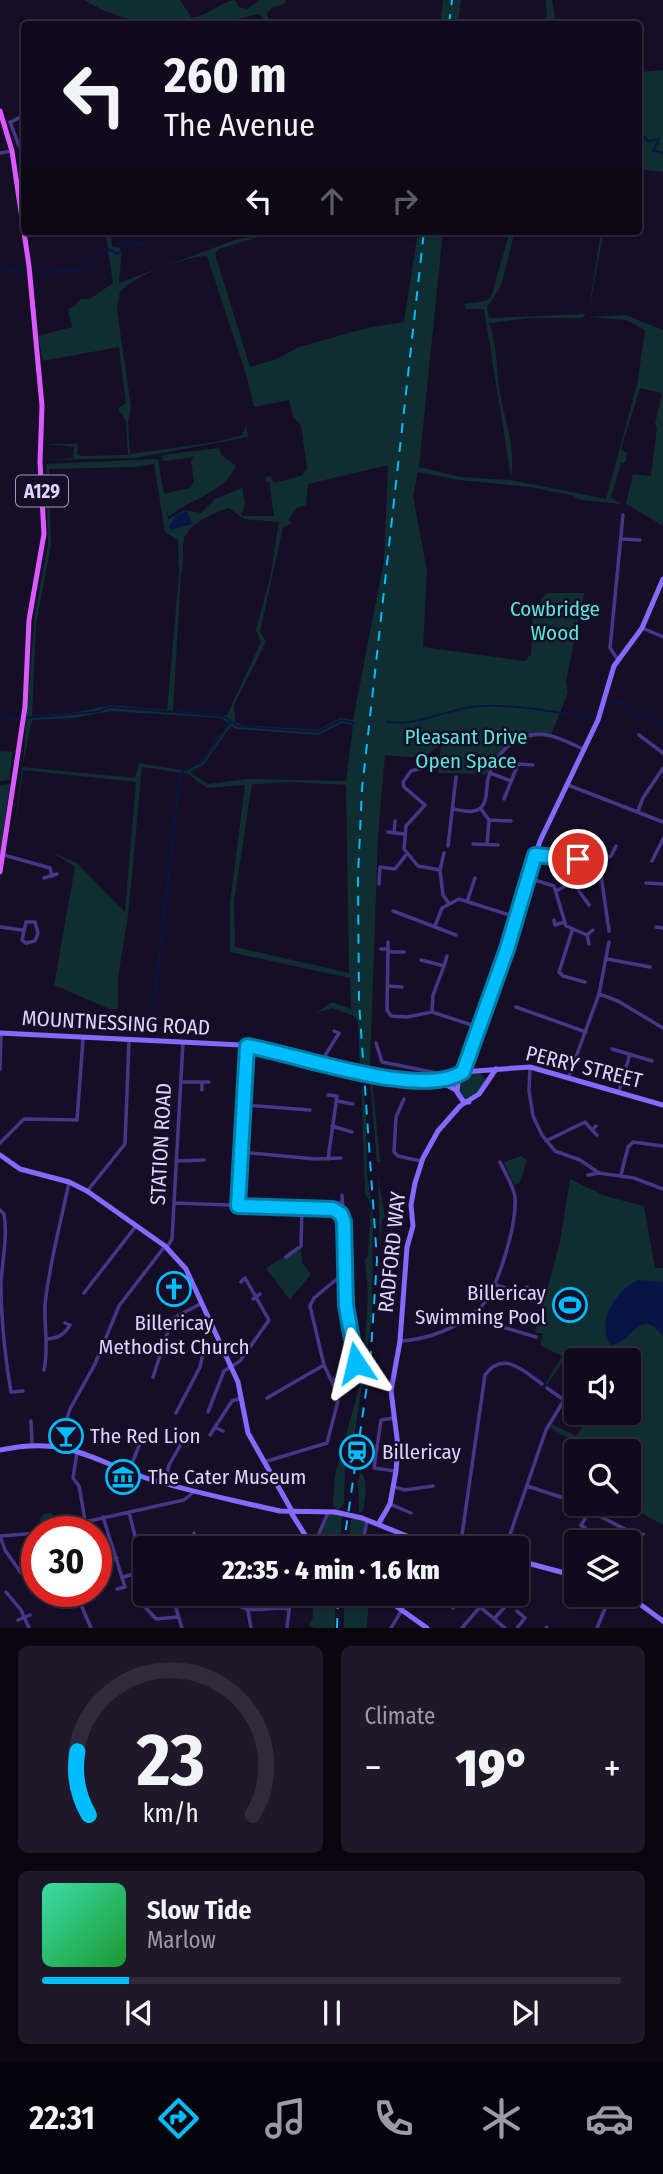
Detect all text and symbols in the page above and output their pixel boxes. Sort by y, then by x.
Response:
text: 260 m [164,46,287,105]
icon: left [49,49,140,140]
text: The Avenue [164,106,315,144]
icon: left [240,182,278,220]
icon: ahead [313,182,351,220]
icon: right [386,182,424,220]
road number: A129 [16,476,68,506]
park label: Cowbridge Wood [510,596,600,646]
park label: Pleasant Drive Open Space [405,724,527,774]
pin [548,829,608,889]
icon: arrive [559,840,597,878]
street label: MOUNTNESSING ROAD [21,1005,211,1041]
street label: PERRY STREET [523,1040,645,1094]
street label: STATION ROAD [145,1082,177,1206]
street label: RADFORD WAY [373,1190,411,1314]
church icon: Billericay Methodist Church [155,1270,193,1308]
place label: Billericay Swimming Pool [415,1280,547,1330]
sports icon: Billericay Swimming Pool [551,1286,589,1324]
place label: Billericay Methodist Church [99,1310,249,1360]
position arrow [319,1326,393,1400]
map controls [564,1348,641,1607]
button: sound [564,1348,641,1425]
bar icon: The Red Lion [47,1417,85,1455]
place label: The Red Lion [90,1423,201,1449]
station icon: Billericay [338,1433,376,1471]
place label: Billericay [382,1439,462,1465]
button: search [564,1439,641,1516]
museum icon: The Cater Museum [104,1458,142,1496]
place label: The Cater Museum [148,1464,306,1490]
speed limit sign: 30 [21,1516,112,1607]
button: layers [564,1530,641,1607]
text: 22:35 · 4 min · 1.6 km [222,1555,440,1586]
text: Climate [365,1702,435,1730]
text: 23 [135,1718,204,1805]
text: 19° [456,1737,530,1800]
text: − [365,1745,382,1791]
text: + [604,1745,621,1791]
text: km/h [142,1799,198,1829]
text: Slow Tide [147,1895,251,1926]
text: Marlow [147,1926,216,1954]
icon: previous [120,1994,158,2032]
icon: pause [313,1994,351,2032]
icon: next [506,1994,544,2032]
icon: directions [154,2094,203,2143]
icon: music [261,2094,310,2143]
icon: phone [369,2094,418,2143]
icon: climate [477,2094,526,2143]
icon: car [585,2094,634,2143]
text: 22:31 [29,2099,95,2137]

